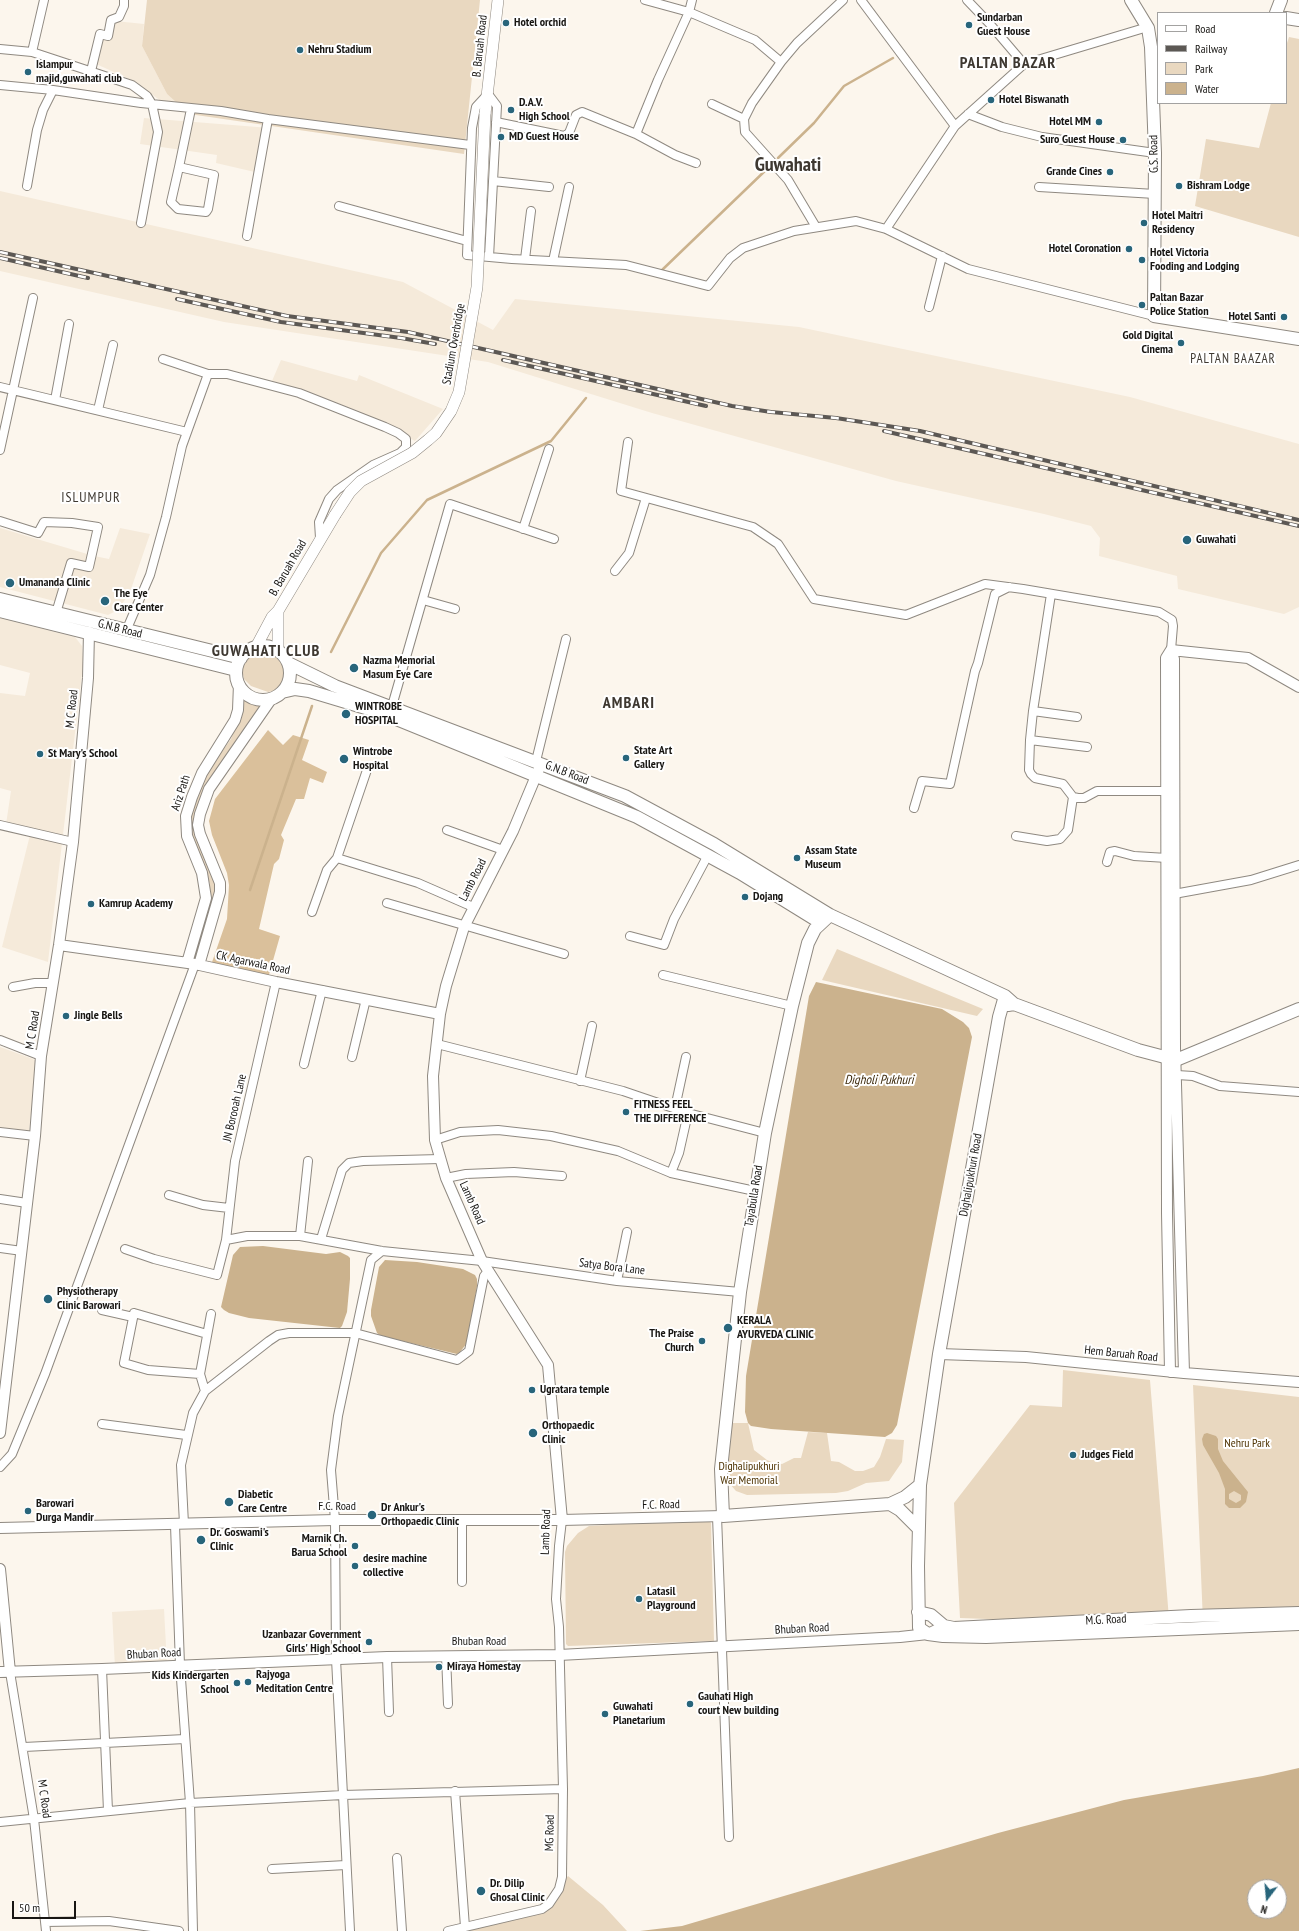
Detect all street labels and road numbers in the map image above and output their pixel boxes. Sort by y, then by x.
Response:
street label: B. Baruah Road [470,14,490,78]
street label: G.S. Road [1146,135,1162,173]
street label: Stadium Overbridge [440,302,468,386]
street label: B. Baruah Road [266,537,310,599]
street label: G.N.B Road [96,617,144,641]
street label: M C Road [63,689,81,729]
street label: G.N.B Road [543,758,591,788]
street label: Ariz Path [168,773,194,813]
street label: Lamb Road [456,856,490,904]
street label: CK Agarwala Road [215,948,291,978]
street label: M C Road [23,1010,43,1050]
street label: JN Borooah Lane [220,1073,250,1143]
street label: Dighalipukhuri Road [957,1132,985,1218]
street label: Tayabulla Road [742,1164,766,1228]
street label: Lamb Road [456,1179,488,1227]
street label: Satya Bora Lane [578,1256,646,1278]
street label: Hem Baruah Road [1084,1343,1158,1365]
street label: F.C. Road [642,1497,680,1513]
street label: F.C. Road [318,1500,356,1514]
street label: Lamb Road [538,1509,554,1555]
street label: M.G. Road [1085,1612,1127,1628]
street label: Bhuban Road [774,1620,830,1638]
street label: Bhuban Road [452,1635,506,1649]
street label: Bhuban Road [126,1645,182,1663]
street label: M C Road [34,1779,54,1819]
street label: MG Road [542,1815,558,1851]

